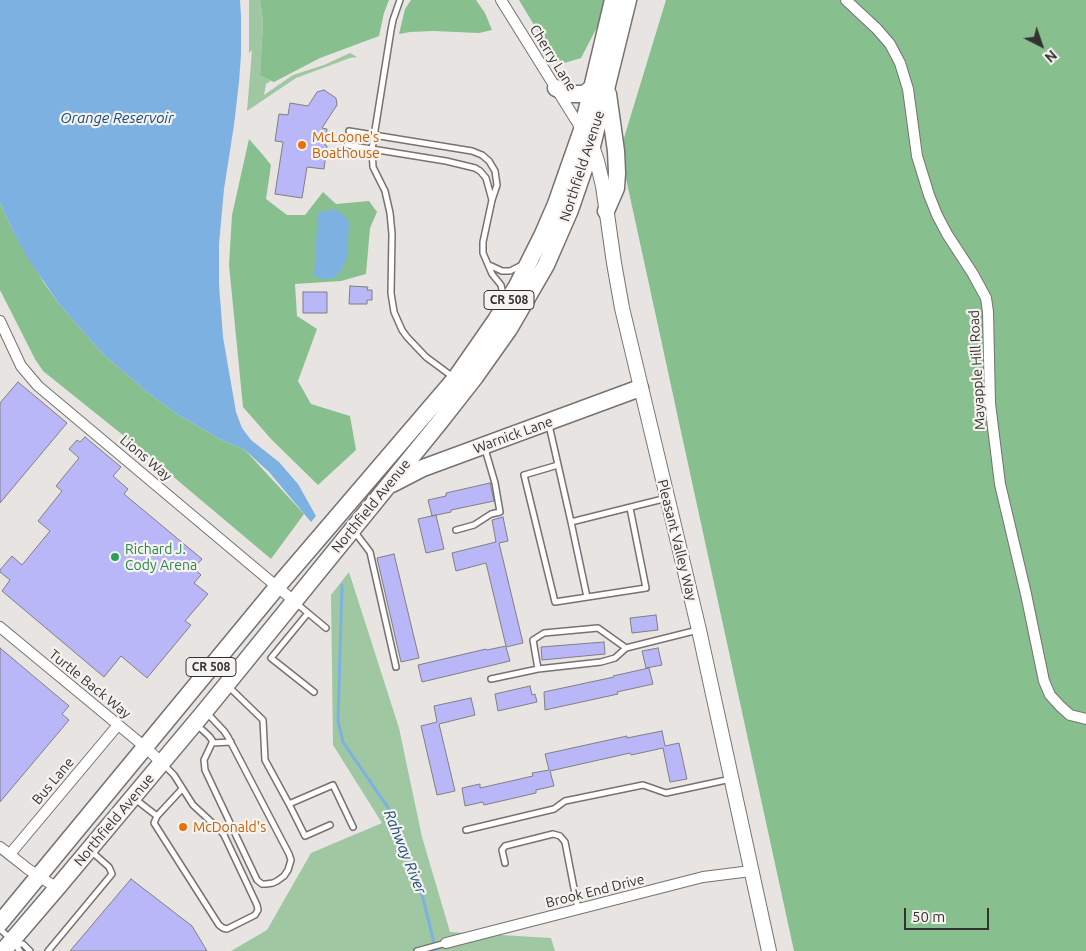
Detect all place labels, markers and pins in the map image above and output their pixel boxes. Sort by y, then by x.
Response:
place label: McLoone's Boathouse [312,129,380,162]
marker: McLoone's Boathouse [296,139,308,151]
place label: Richard J. Cody Arena [125,541,197,574]
marker: Richard J. Cody Arena [109,551,121,563]
place label: McDonald's [193,819,266,835]
marker: McDonald's [177,821,189,833]

